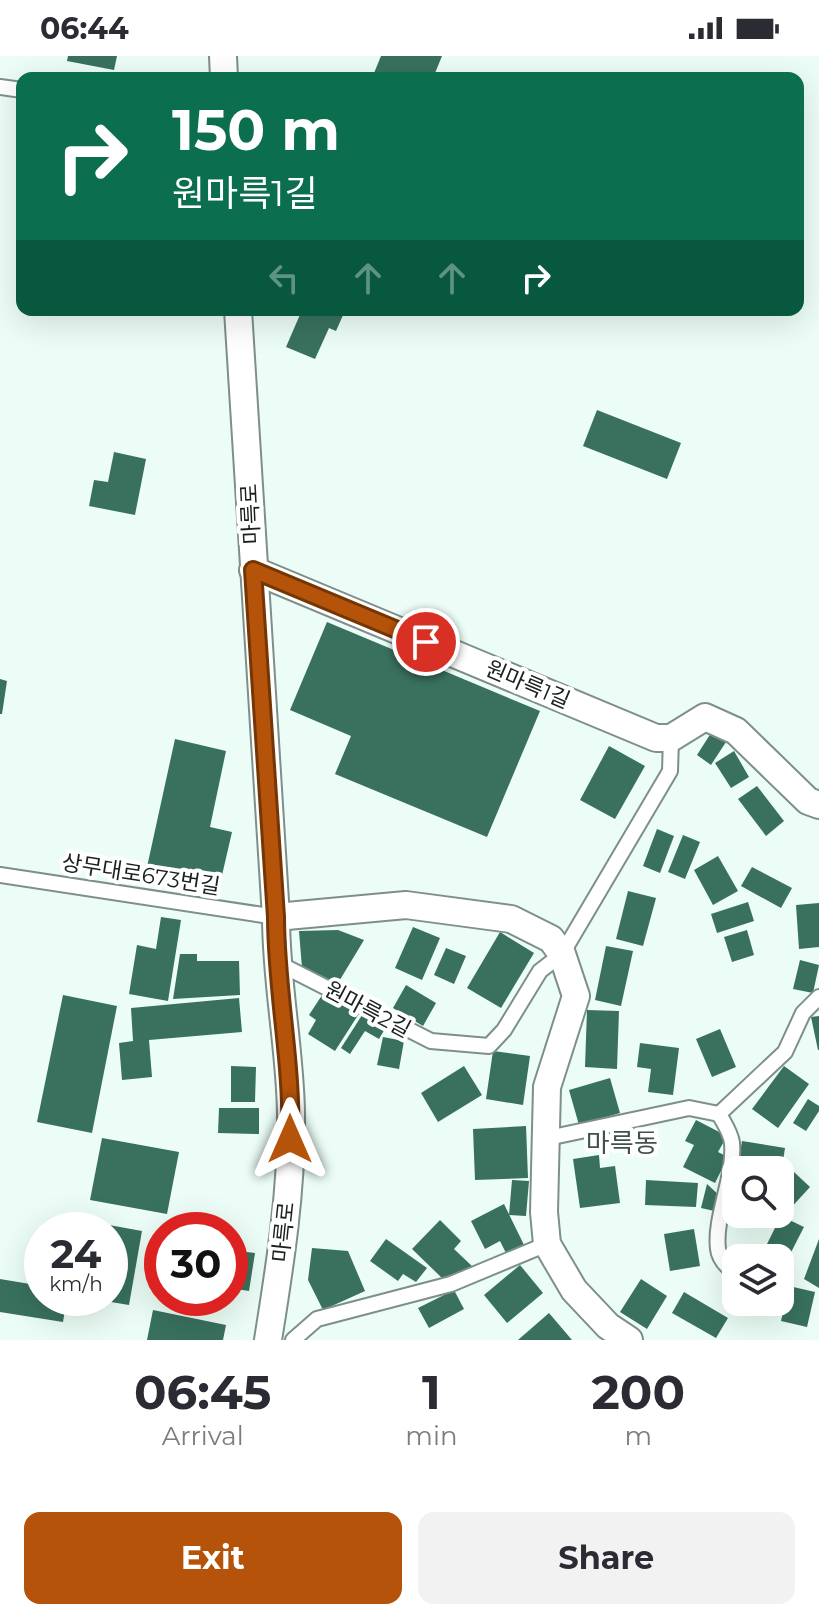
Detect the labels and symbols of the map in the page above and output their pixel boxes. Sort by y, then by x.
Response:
street label: 마륵로 [235,483,266,545]
pin [392,608,460,676]
street label: 원마륵1길 [482,655,574,714]
street label: 상무대로673번길 [60,849,222,900]
street label: 원마륵2길 [320,976,415,1043]
position arrow [248,1097,332,1181]
district label: 마륵동 [586,1127,658,1159]
street label: 마륵로 [267,1200,300,1264]
speed limit sign: 30 [144,1212,248,1316]

